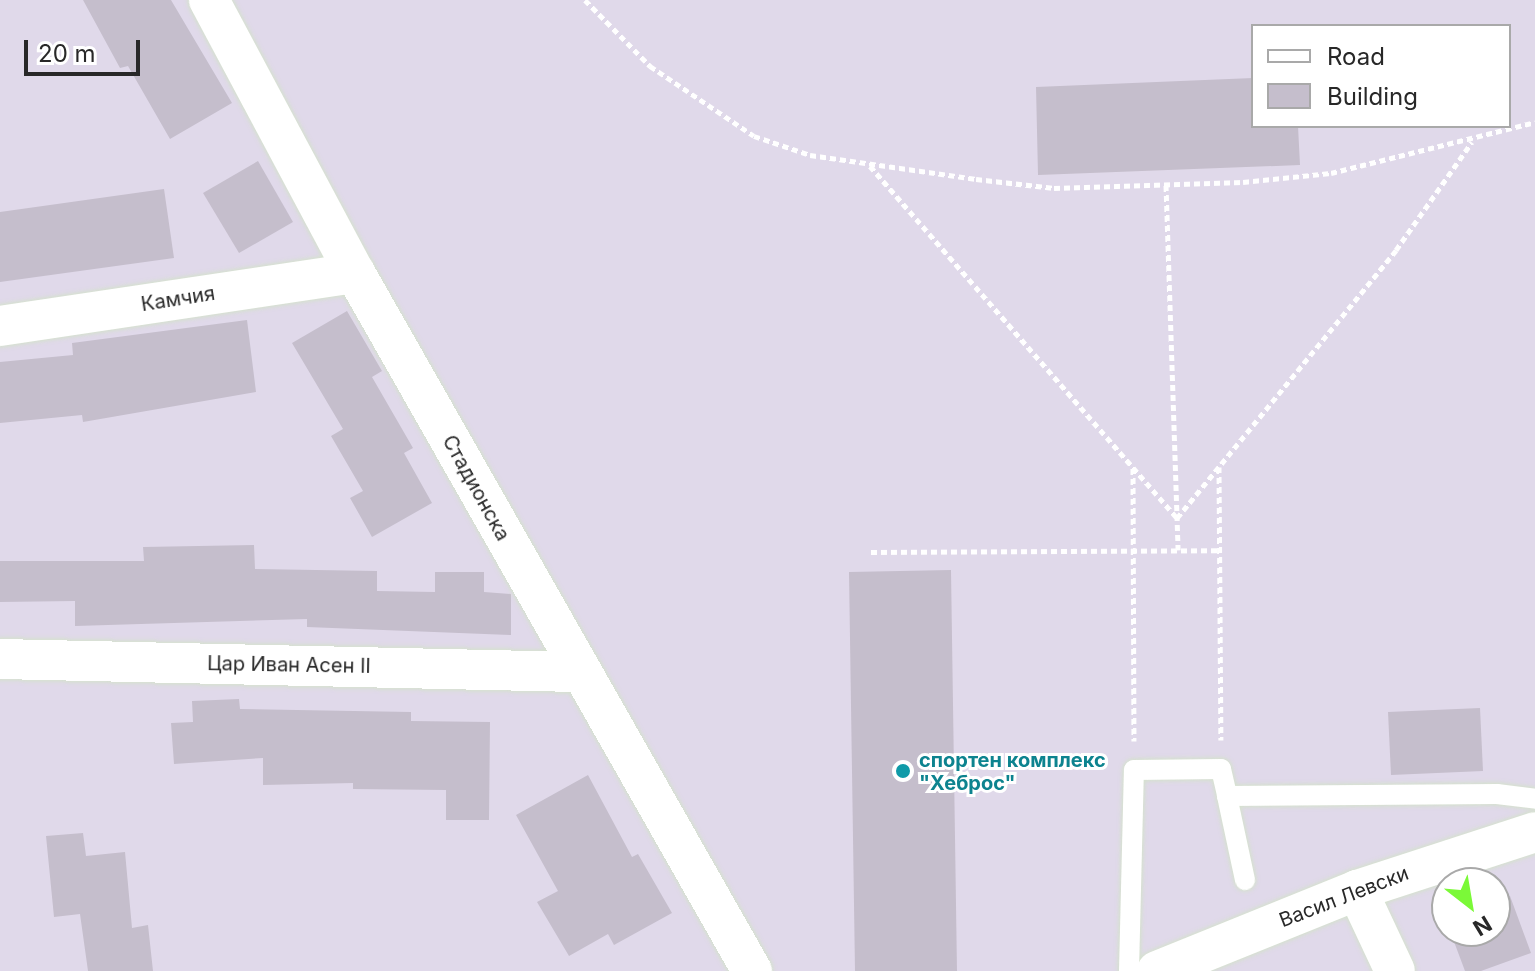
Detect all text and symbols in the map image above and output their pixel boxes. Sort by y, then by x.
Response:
scale bar [28,24,144,74]
legend [1251,24,1511,128]
text: 20 m [38,39,96,68]
text: Road [1327,42,1385,71]
text: Building [1327,82,1418,111]
street label: Камчия [139,281,217,317]
street label: Стадионска [437,431,515,545]
street label: Цар Иван Асен II [207,652,371,678]
place label: спортен комплекс "Хеброс" [919,748,1106,795]
marker: спортен комплекс "Хеброс" [894,762,912,780]
street label: Васил Левски [1276,861,1412,933]
north arrow [1431,867,1511,947]
text: N [1468,910,1496,941]

